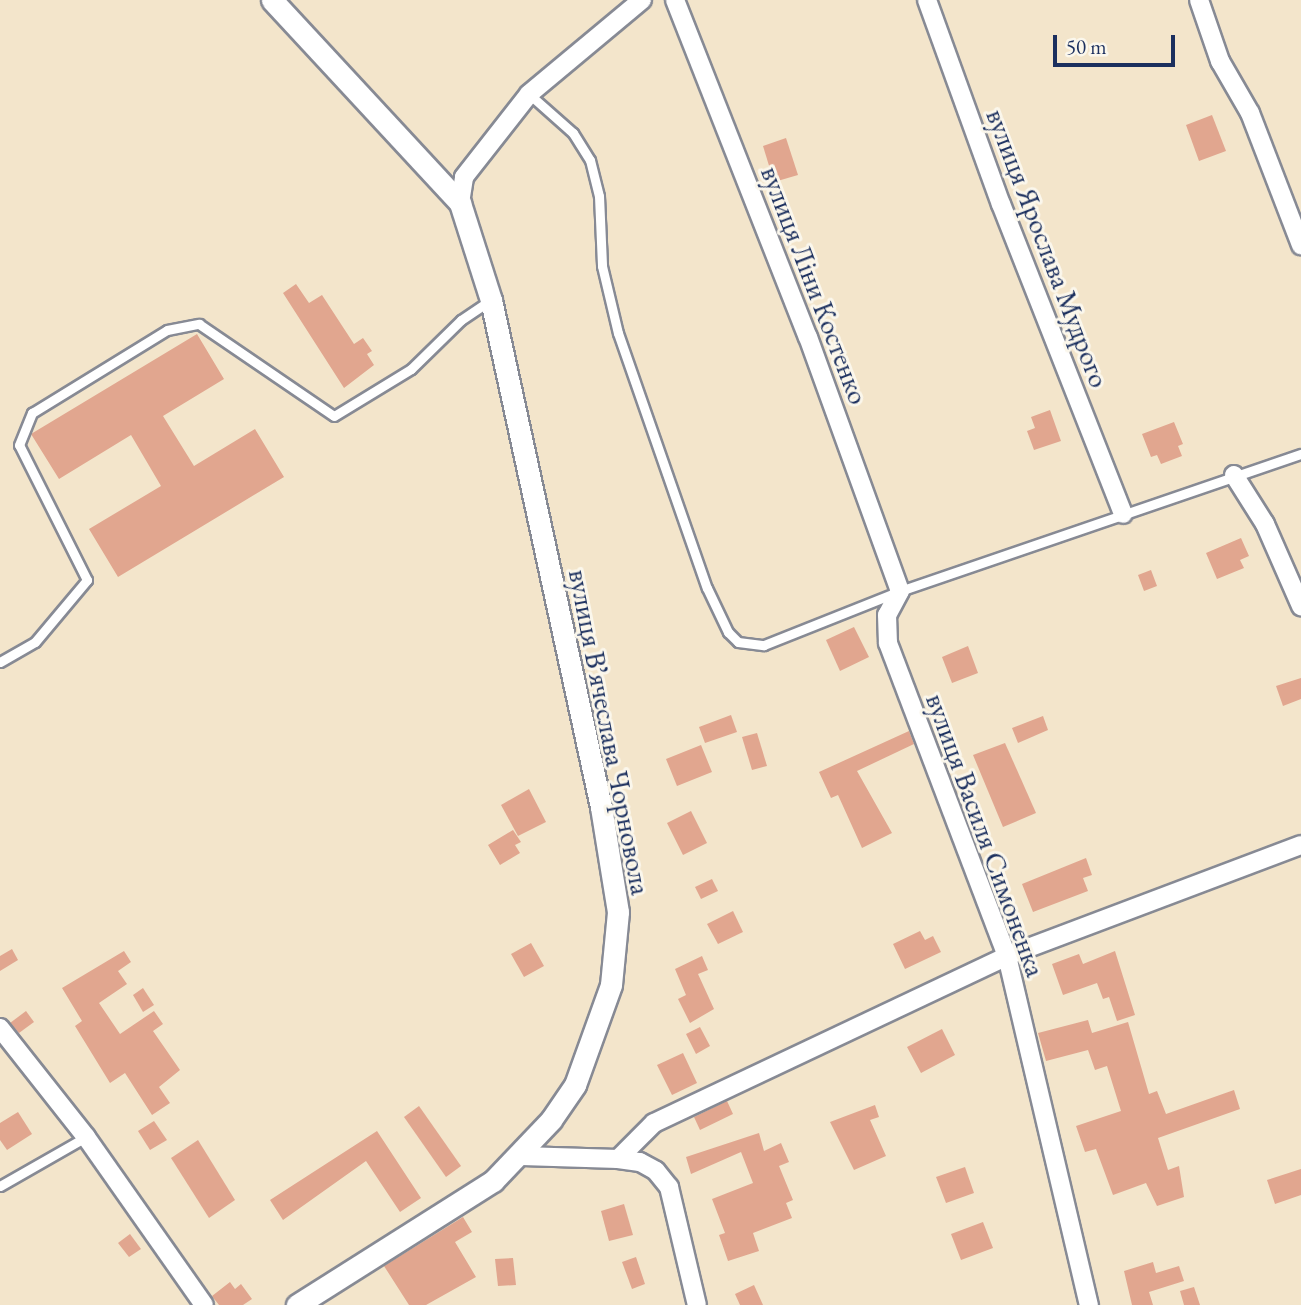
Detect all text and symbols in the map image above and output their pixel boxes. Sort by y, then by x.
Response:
scale bar [1056,21,1178,65]
text: 50 m [1066,33,1107,60]
street label: вулиця Ярослава Мудрого [979,104,1117,392]
street label: вулиця Ліни Костенко [754,161,876,409]
street label: вулиця Вʼячеслава Чорновола [562,566,658,898]
street label: вулиця Василя Симоненка [919,689,1053,981]

